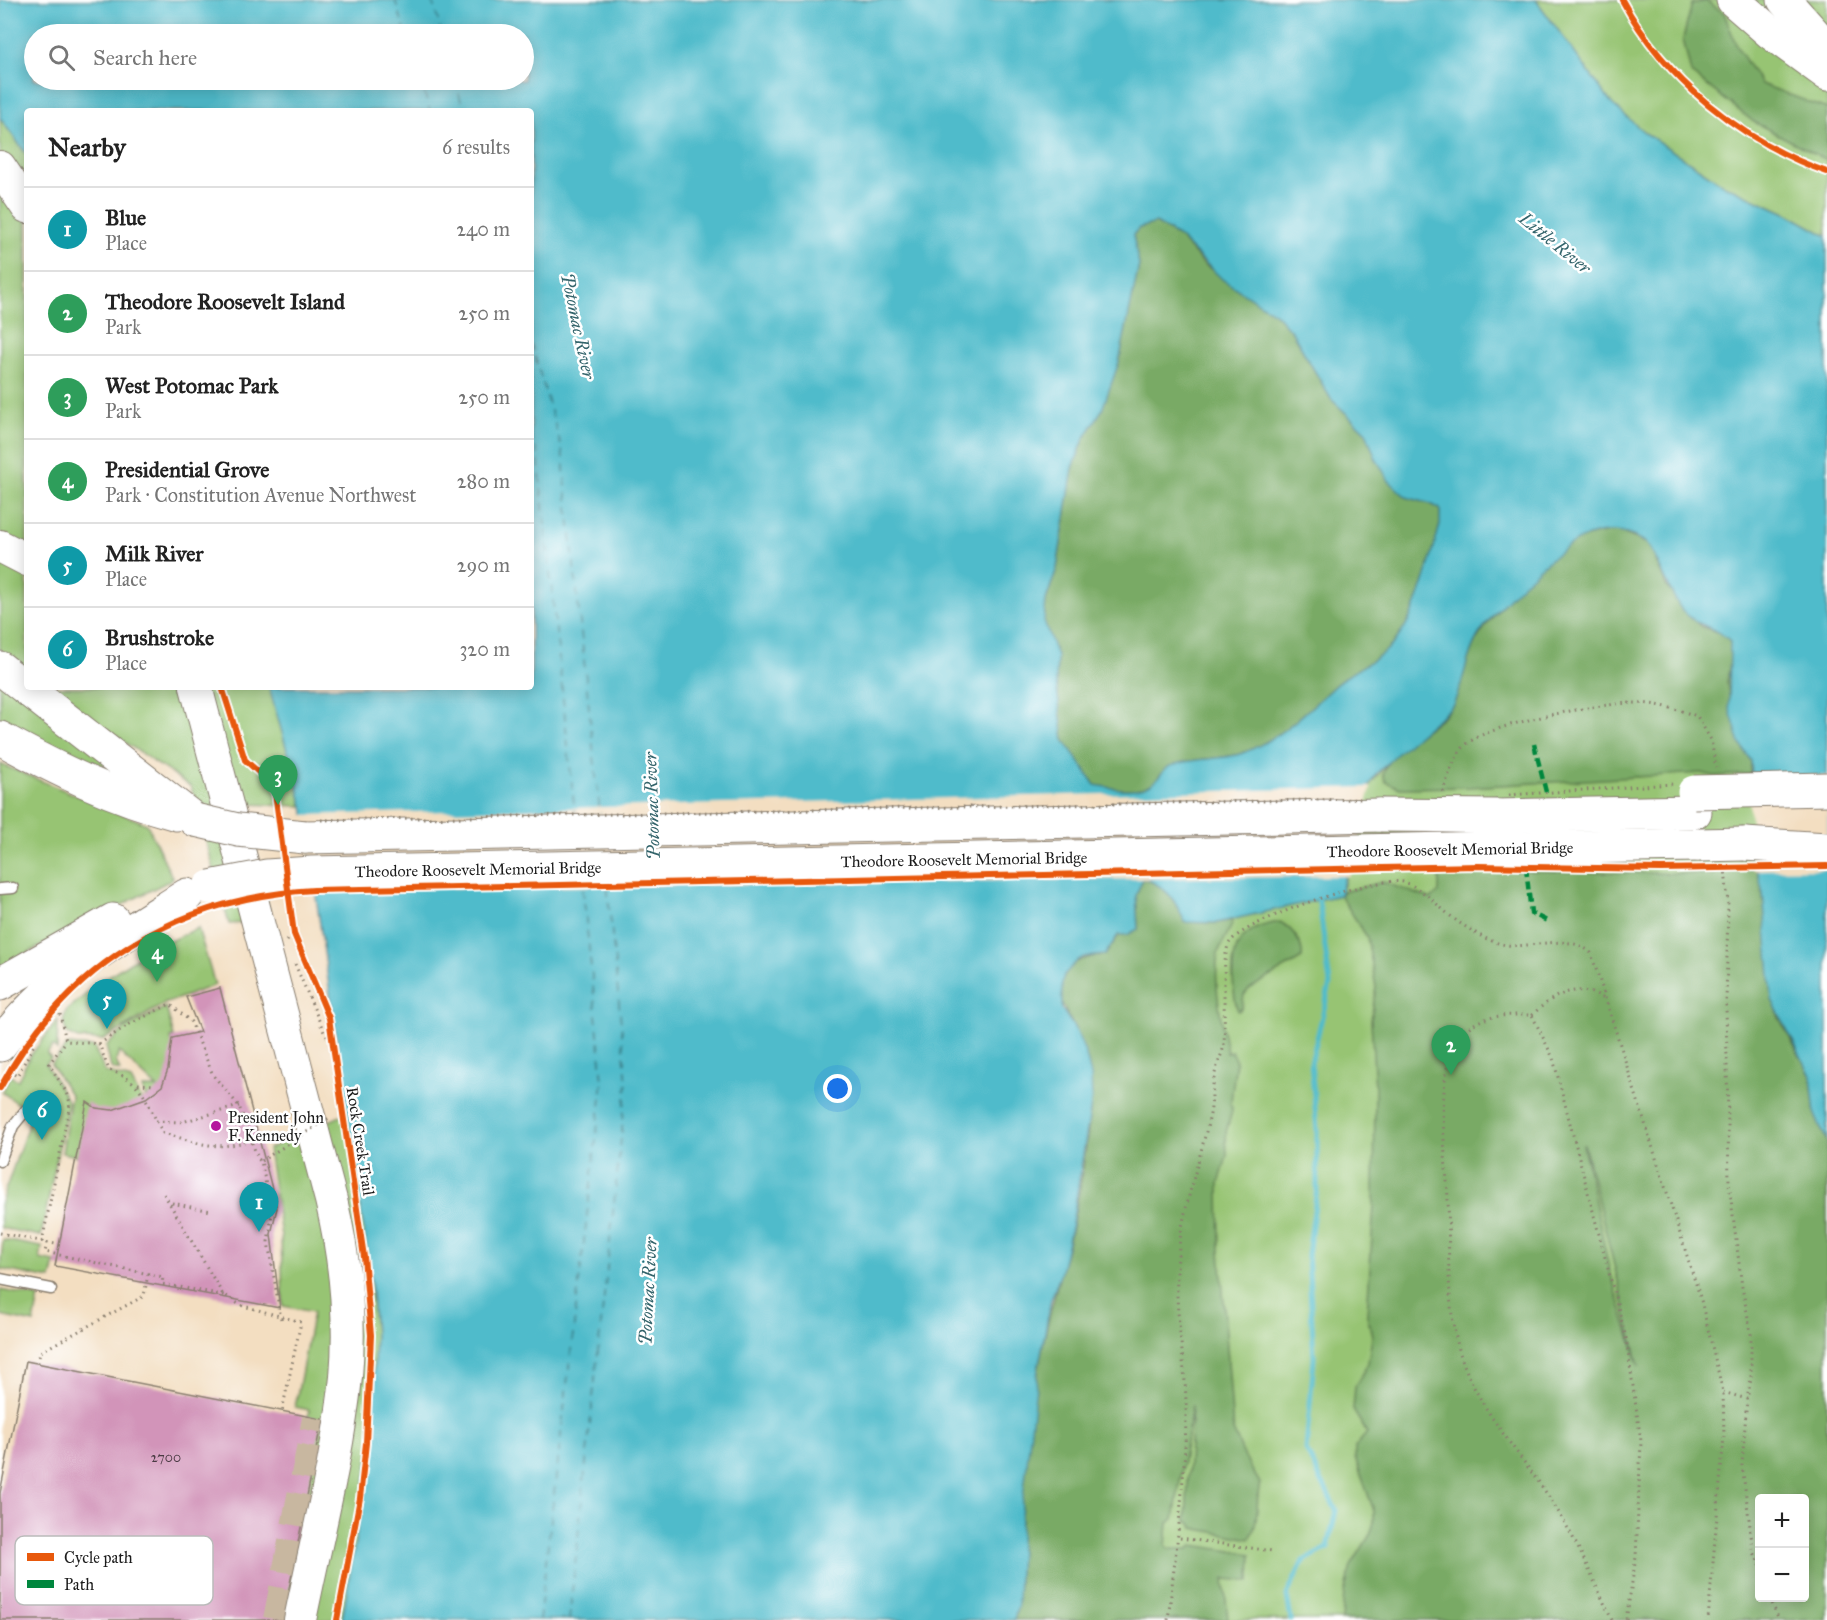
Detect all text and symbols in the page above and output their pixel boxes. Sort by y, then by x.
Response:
search box [24,24,534,90]
icon: search [45,41,78,74]
text: Search here [93,44,197,71]
text: Nearby [48,131,126,163]
text: 6 results [442,135,510,159]
text: Blue [105,204,146,231]
water label: Little River [1514,207,1596,279]
text: 1 [64,217,71,241]
text: 240 m [456,217,510,241]
text: Place [105,231,147,255]
water label: Potomac River [556,271,600,382]
text: Theodore Roosevelt Island [105,288,345,315]
text: 2 [63,301,72,325]
text: 250 m [458,301,510,325]
text: Park [105,315,141,339]
text: West Potomac Park [105,372,279,399]
text: 3 [64,385,72,409]
text: 250 m [458,385,510,409]
text: Park [105,399,141,423]
text: Presidential Grove [105,456,269,483]
text: 4 [62,469,73,493]
text: 280 m [457,469,510,493]
text: Park · Constitution Avenue Northwest [105,483,416,507]
text: Milk River [105,540,204,567]
text: 5 [63,553,72,577]
text: 290 m [457,553,510,577]
text: Place [105,567,147,591]
text: Brushstroke [105,624,214,651]
text: 6 [62,637,73,661]
text: 320 m [459,637,510,661]
text: Place [105,651,147,675]
water label: Potomac River [639,750,665,860]
pin: 3 [258,756,298,805]
street label: Theodore Roosevelt Memorial Bridge [1326,838,1574,862]
street label: Theodore Roosevelt Memorial Bridge [840,848,1088,872]
street label: Theodore Roosevelt Memorial Bridge [354,858,602,882]
pin: 4 [138,932,176,982]
pin: 5 [88,980,126,1029]
pin: 2 [1432,1026,1470,1075]
your location [823,1074,852,1103]
street label: Rock Creek Trail [343,1085,379,1198]
pin: 6 [22,1090,62,1140]
place label: President John F. Kennedy [228,1108,324,1145]
marker: President John F. Kennedy [209,1119,223,1133]
pin: 1 [240,1182,278,1232]
water label: Potomac River [634,1235,662,1345]
house number: 2700 [151,1449,181,1466]
map controls [1755,1494,1809,1602]
button: + [1755,1494,1809,1548]
legend [15,1536,213,1605]
text: Cycle path [64,1548,133,1567]
button: − [1755,1548,1809,1602]
text: Path [64,1575,94,1594]

